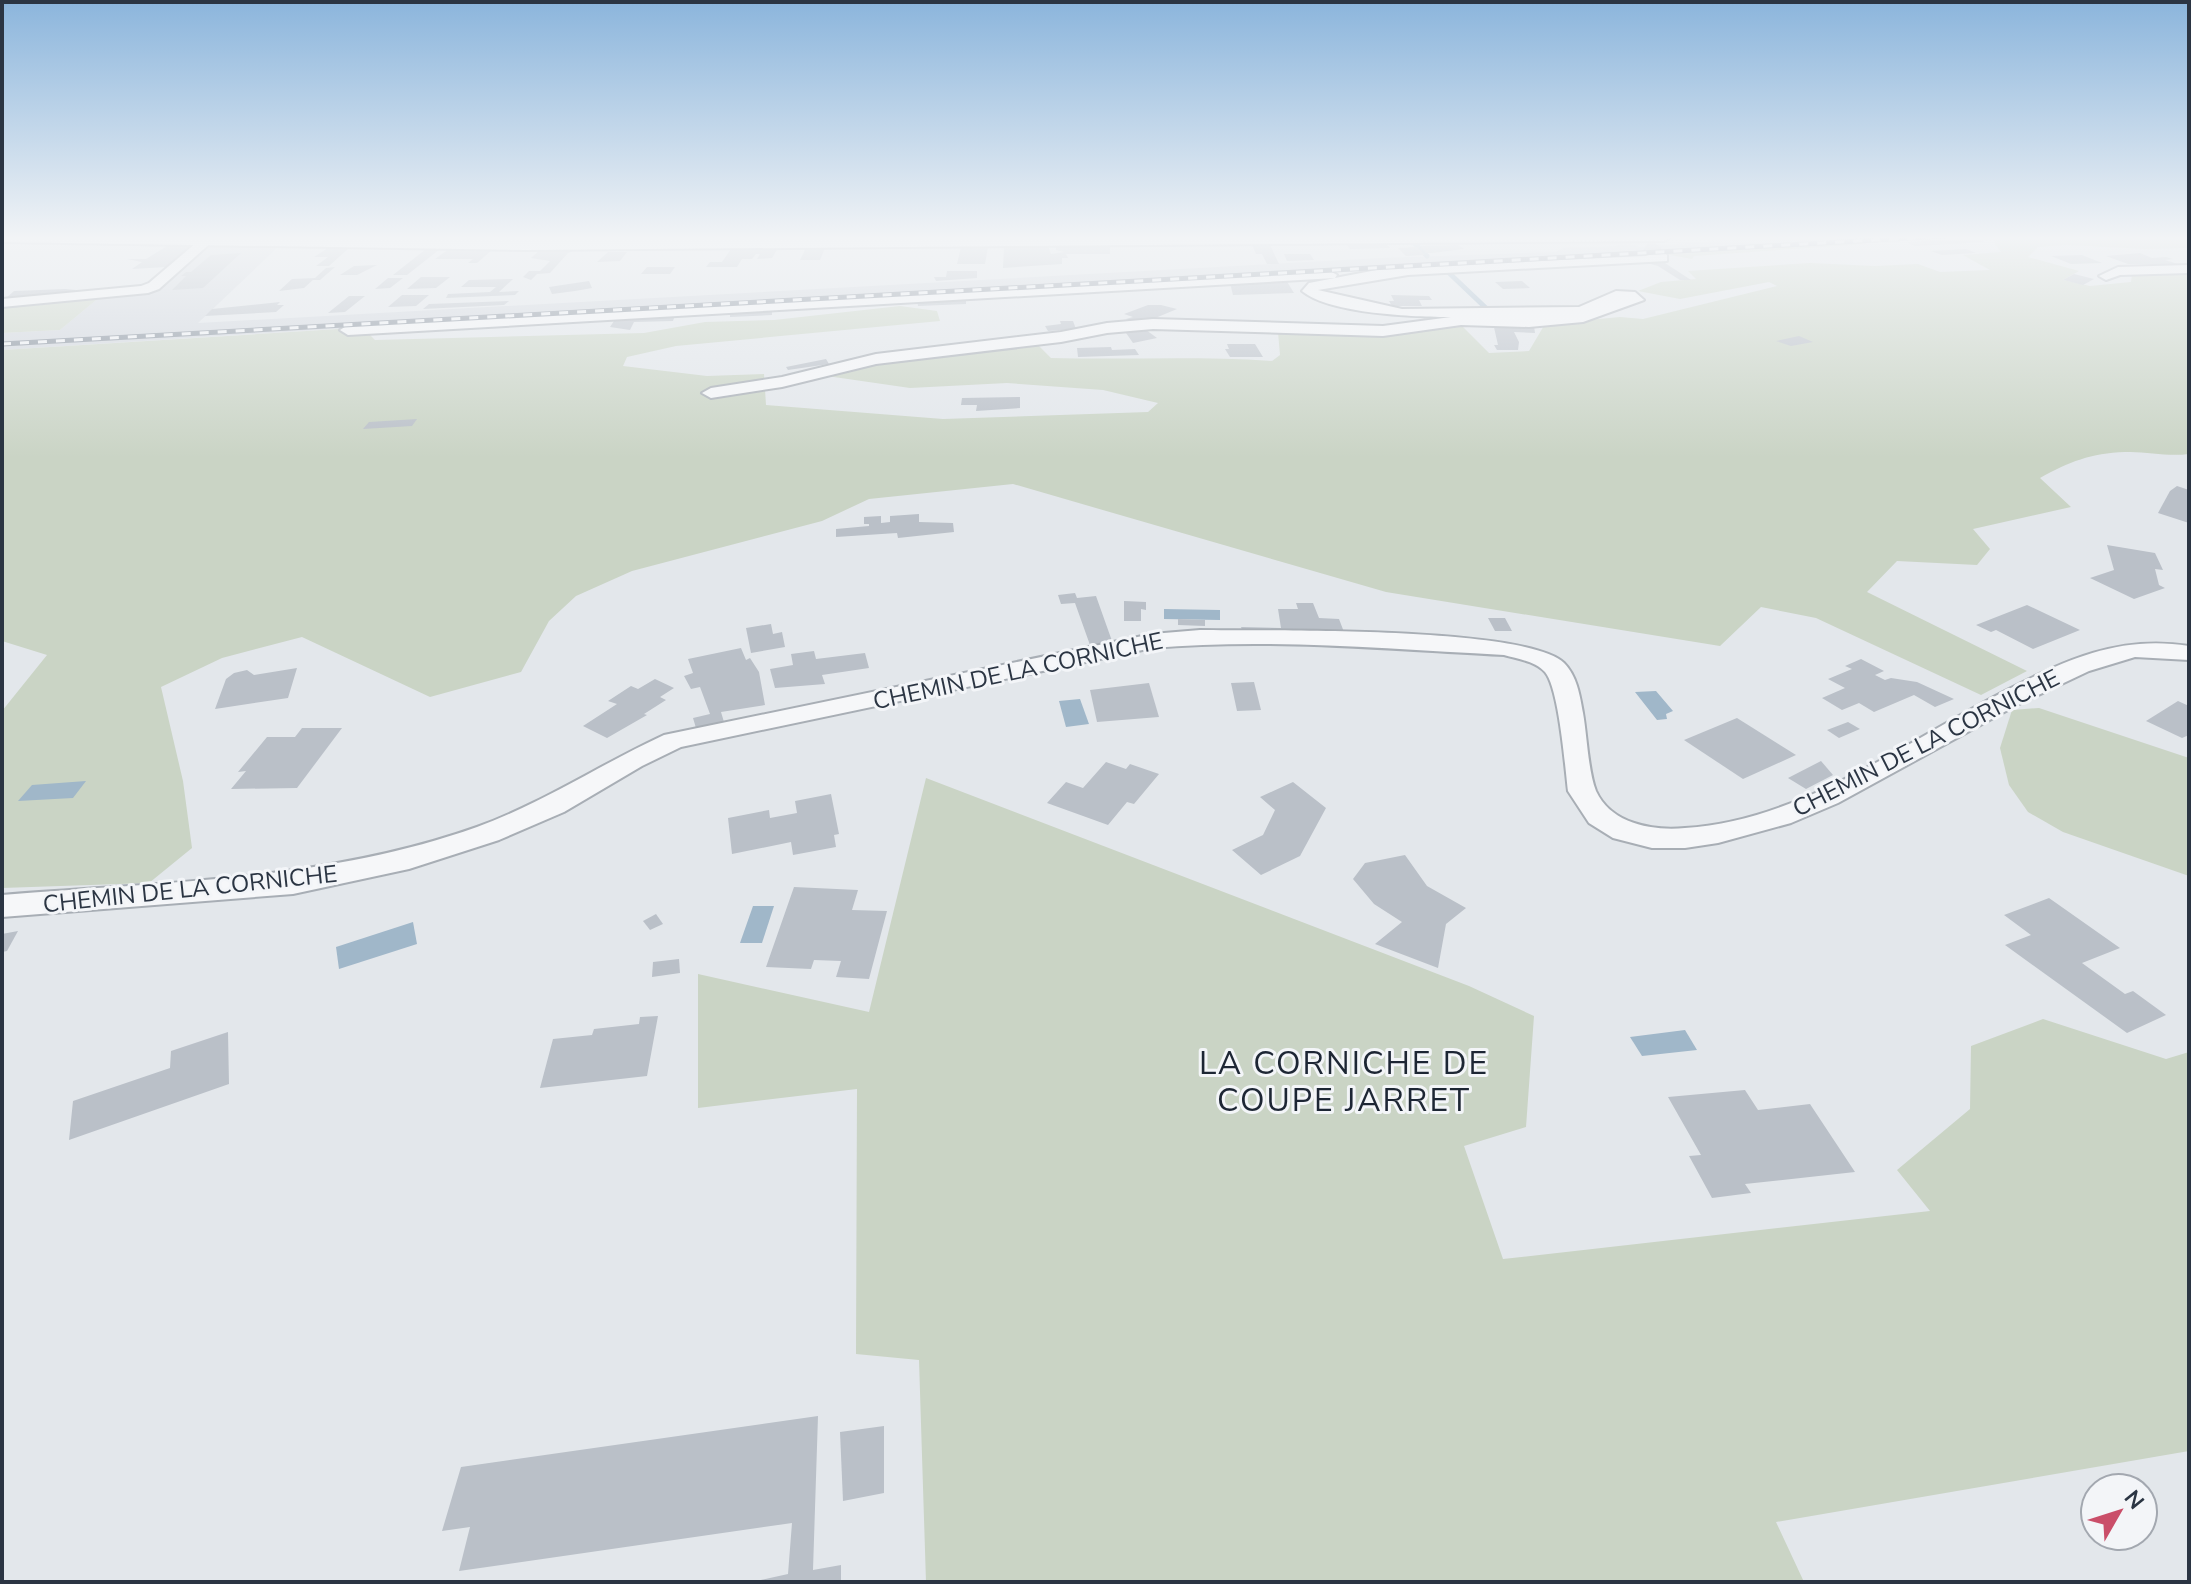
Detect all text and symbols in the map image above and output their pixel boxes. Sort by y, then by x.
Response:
street label: CHEMIN DE LA CORNICHE [870,625,1166,717]
street label: CHEMIN DE LA CORNICHE [1787,662,2065,824]
street label: CHEMIN DE LA CORNICHE [41,858,339,920]
district label: LA CORNICHE DE COUPE JARRET [1199,1042,1489,1122]
north arrow [2079,1472,2159,1552]
text: N [2117,1484,2151,1516]

